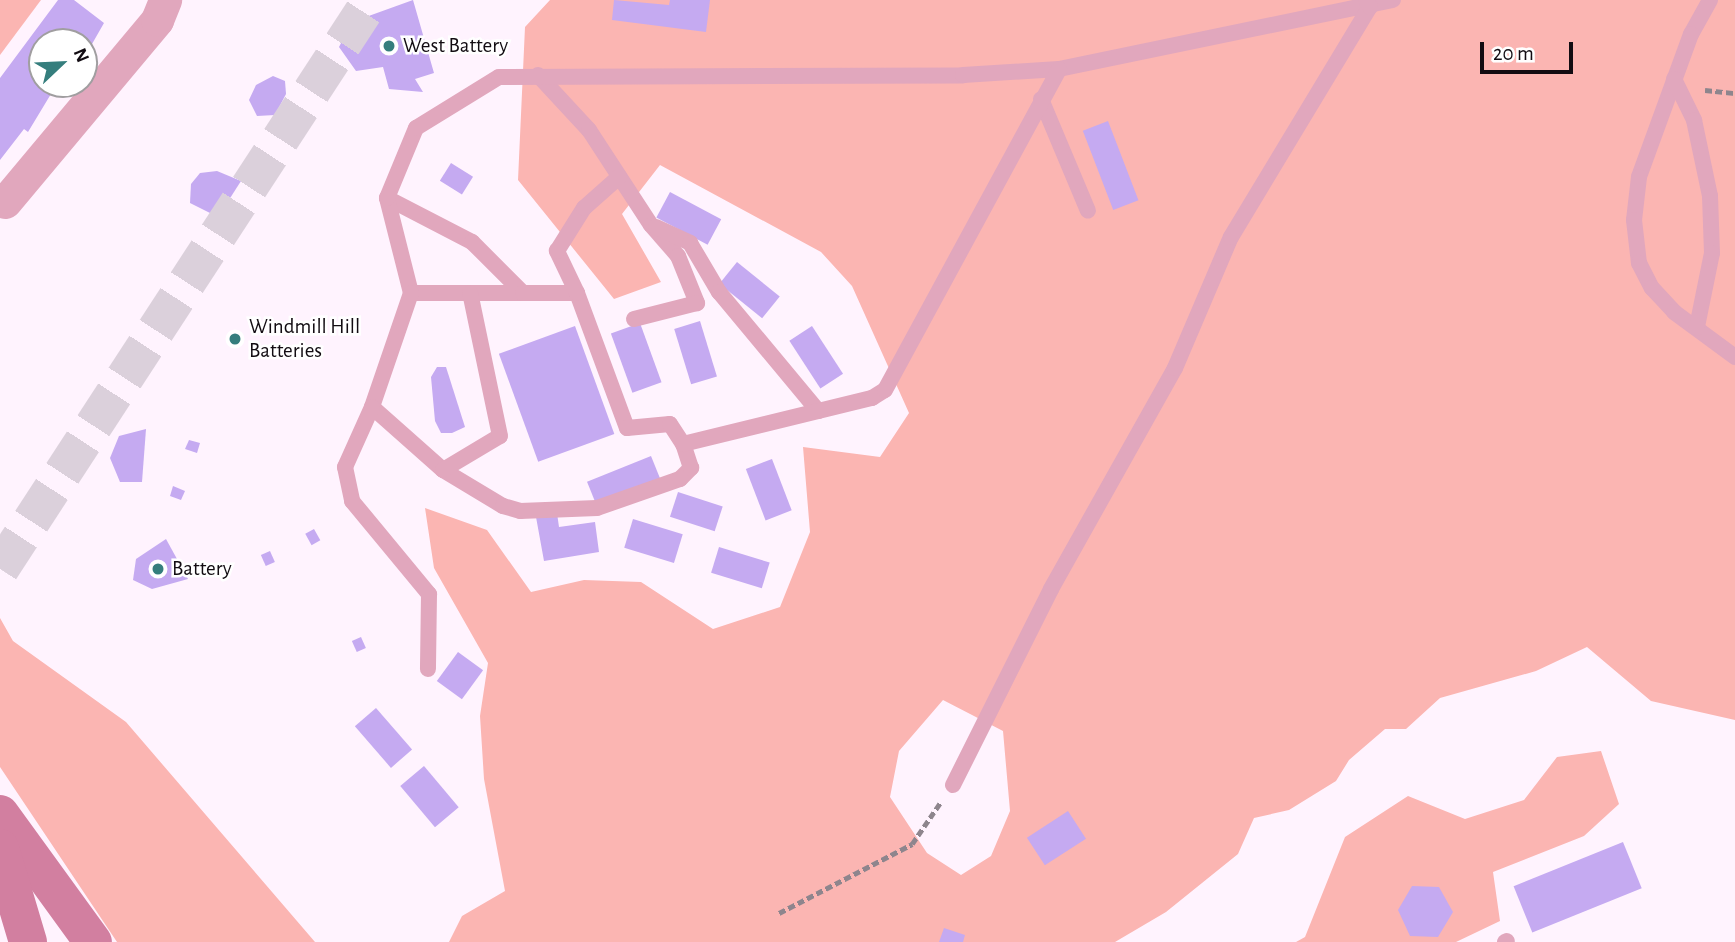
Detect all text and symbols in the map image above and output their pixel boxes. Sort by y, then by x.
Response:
north arrow [28,28,98,98]
scale bar [1483,28,1576,72]
place label: West Battery [403,33,508,59]
marker: West Battery [381,38,397,54]
text: 20 m [1493,43,1534,64]
text: N [70,46,92,65]
place label: Windmill Hill Batteries [249,314,360,364]
marker: Windmill Hill Batteries [227,331,243,347]
place label: Battery [172,556,232,582]
marker: Battery [150,561,166,577]

